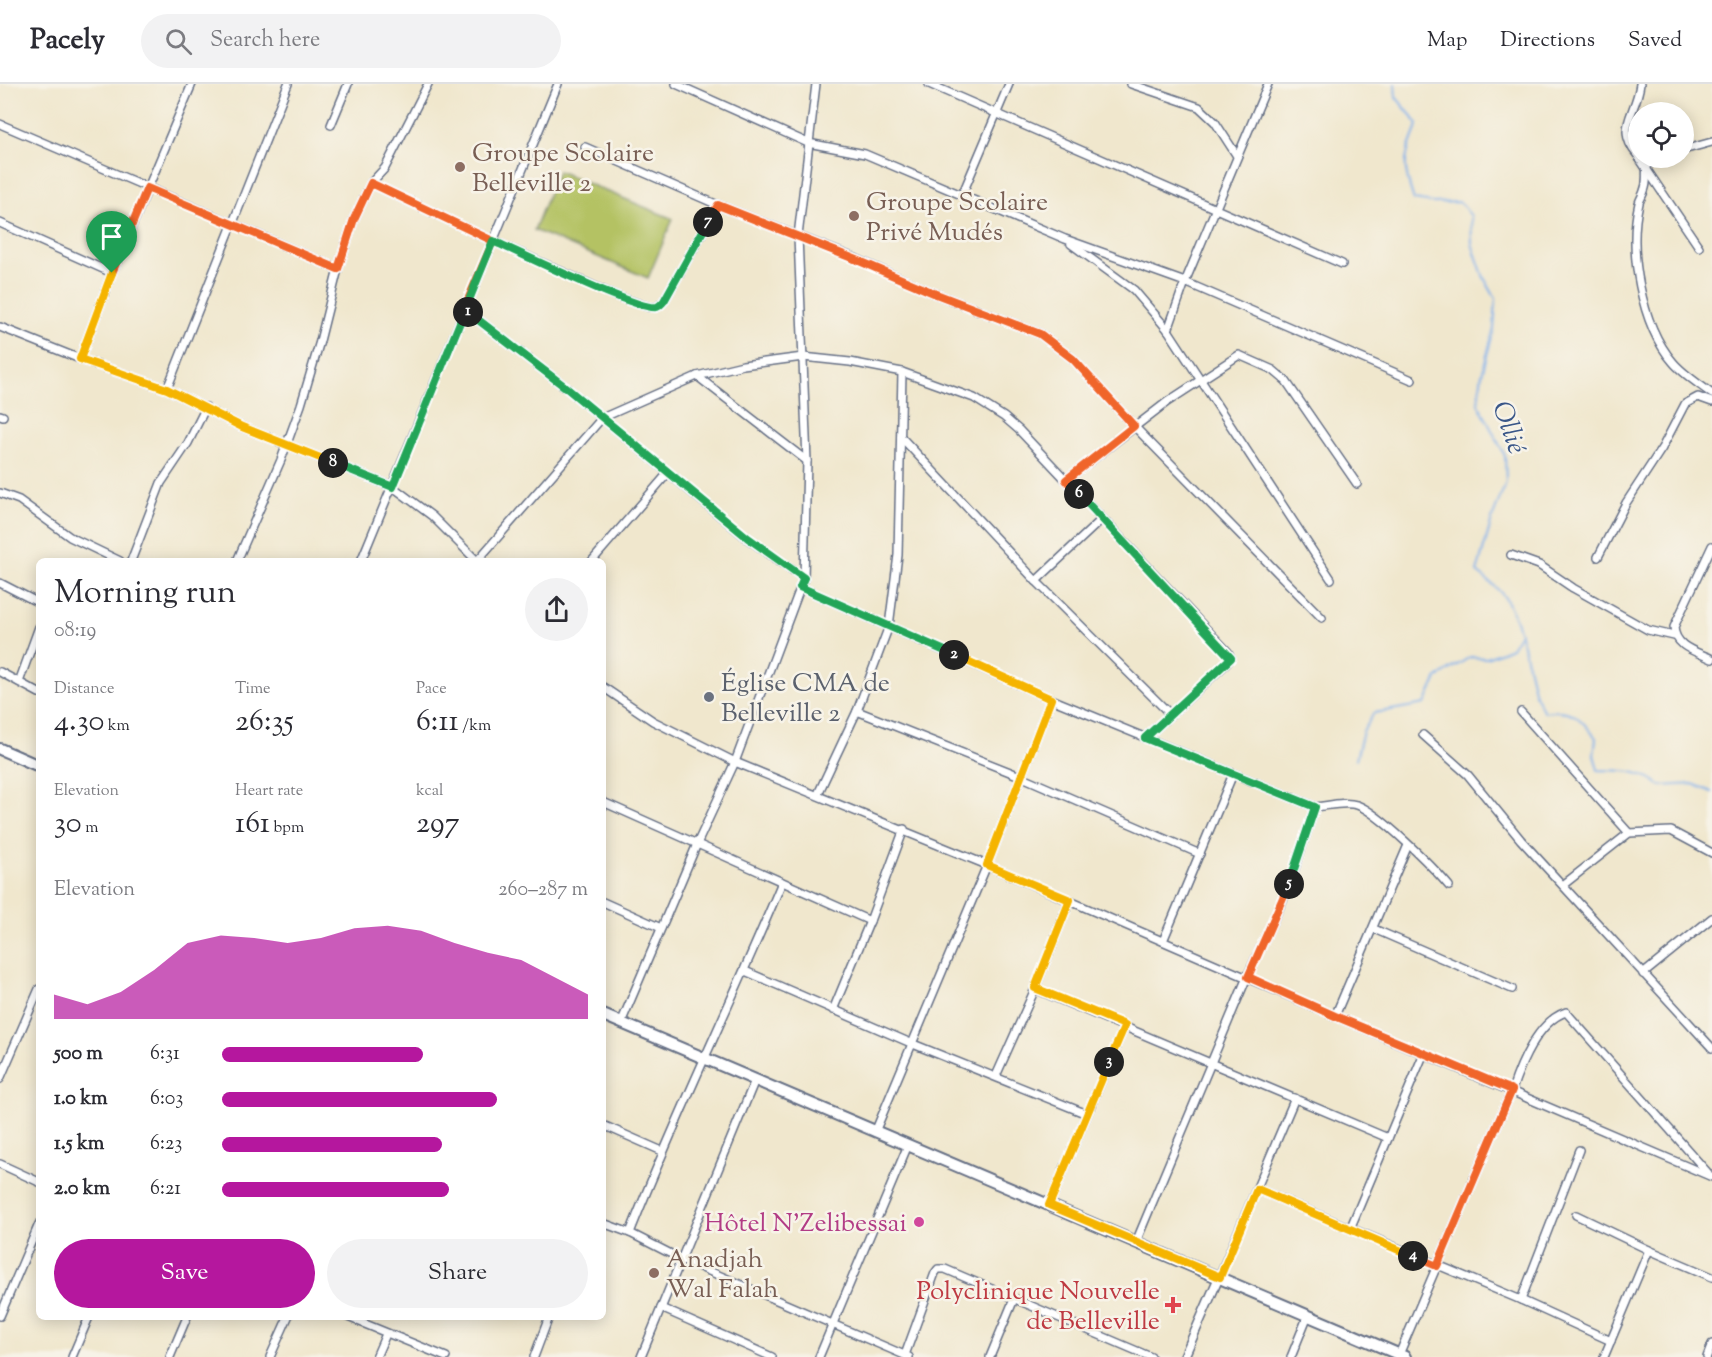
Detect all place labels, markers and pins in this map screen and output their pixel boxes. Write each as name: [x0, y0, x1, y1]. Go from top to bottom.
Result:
place label: Groupe Scolaire Belleville 2: [472, 136, 654, 203]
marker: Groupe Scolaire Belleville 2: [453, 160, 467, 174]
place label: Groupe Scolaire Privé Mudés: [866, 185, 1048, 252]
pin: 7: [693, 207, 723, 237]
marker: Groupe Scolaire Privé Mudés: [847, 209, 861, 223]
pin: [86, 211, 137, 273]
pin: 1: [453, 297, 483, 327]
pin: 8: [318, 448, 348, 478]
pin: 6: [1064, 479, 1094, 509]
pin: 2: [939, 640, 969, 670]
place label: Église CMA de Belleville 2: [721, 666, 890, 733]
marker: Église CMA de Belleville 2: [702, 690, 716, 704]
pin: 5: [1274, 869, 1304, 899]
pin: 3: [1094, 1047, 1124, 1077]
place label: Hôtel N'Zelibessai: [704, 1206, 907, 1243]
marker: Hôtel N'Zelibessai: [912, 1215, 926, 1229]
pin: 4: [1398, 1241, 1428, 1271]
place label: Anadjah Wal Falah: [666, 1242, 779, 1309]
marker: Anadjah Wal Falah: [647, 1266, 661, 1280]
place label: Polyclinique Nouvelle de Belleville: [916, 1274, 1160, 1341]
marker: Polyclinique Nouvelle de Belleville: [1164, 1296, 1182, 1314]

